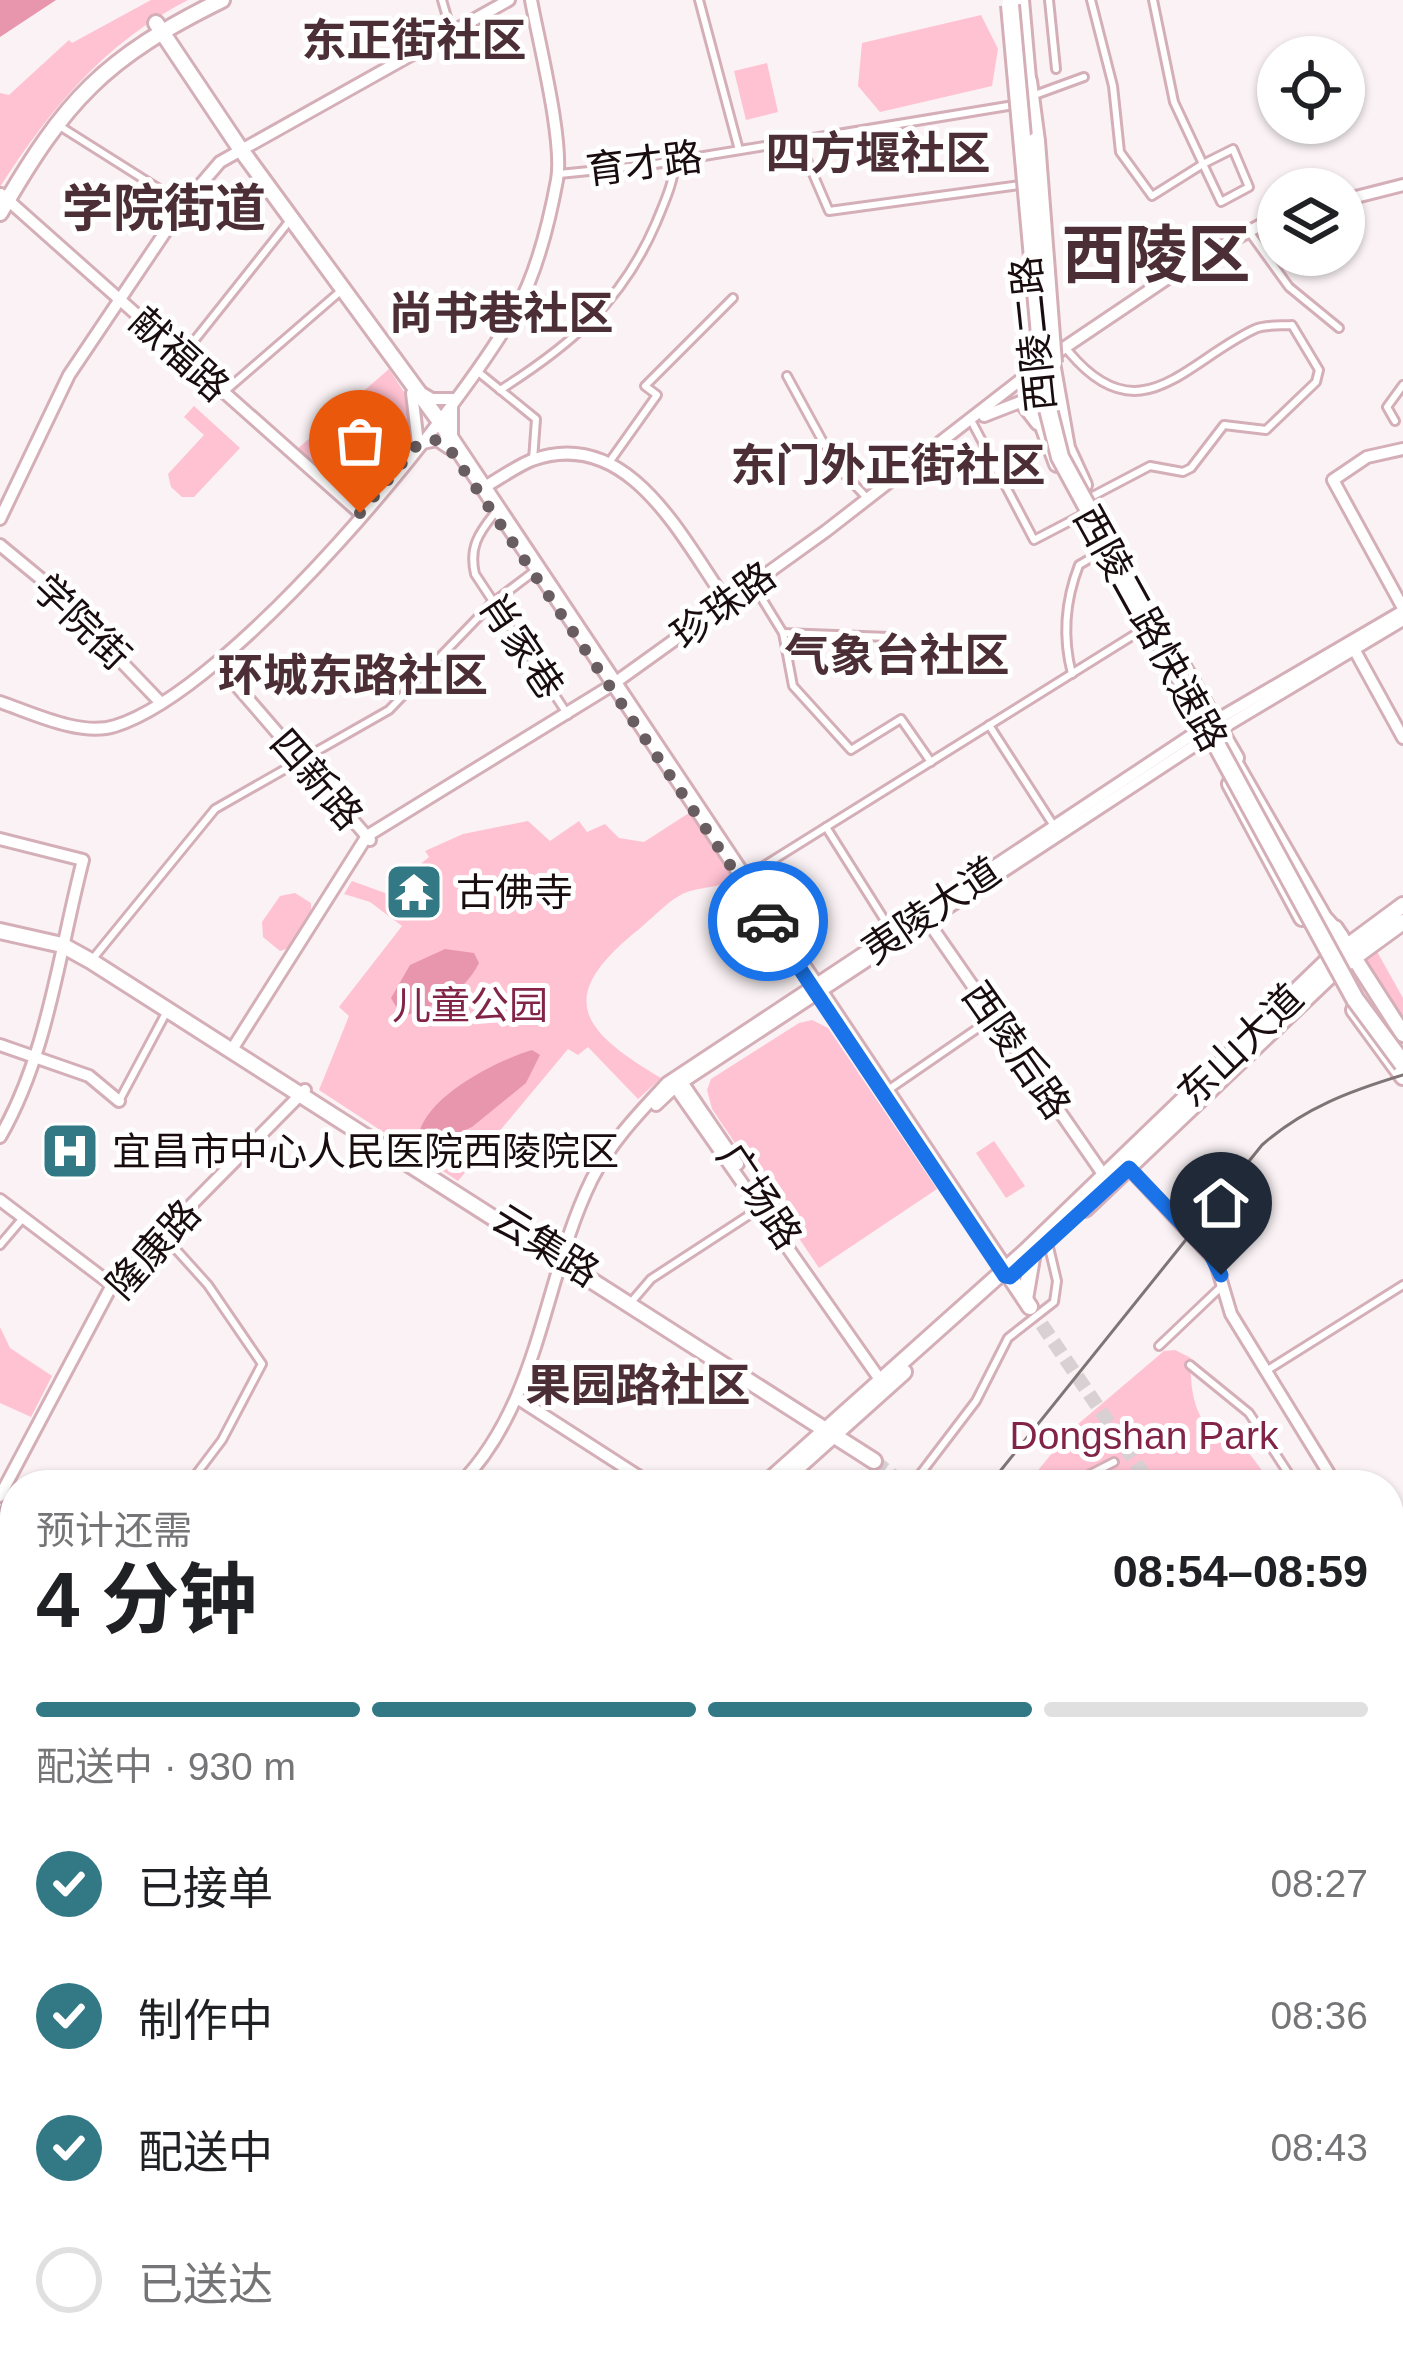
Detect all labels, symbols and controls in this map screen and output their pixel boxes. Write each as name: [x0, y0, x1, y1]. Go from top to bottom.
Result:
district label: 东正街社区: [301, 15, 527, 66]
map controls: [1257, 36, 1365, 276]
button: locate: [1257, 36, 1365, 144]
district label: 四方堰社区: [765, 128, 991, 179]
street label: 育才路: [583, 135, 705, 192]
button: layers: [1257, 168, 1365, 276]
district label: 学院街道: [62, 180, 266, 237]
district label: 西陵区: [1062, 220, 1251, 290]
street label: 西陵二路: [1004, 254, 1063, 414]
district label: 尚书巷社区: [388, 288, 614, 339]
street label: 献福路: [122, 299, 238, 409]
pin: [309, 390, 411, 513]
icon: bag: [327, 408, 393, 474]
district label: 东门外正街社区: [730, 440, 1046, 491]
street label: 西陵二路快速路: [1066, 498, 1236, 758]
street label: 珍珠路: [663, 554, 783, 657]
street label: 学院街: [25, 566, 139, 678]
street label: 肖家巷: [471, 586, 572, 707]
district label: 气象台社区: [784, 630, 1010, 681]
district label: 环城东路社区: [218, 650, 488, 701]
street label: 四新路: [262, 721, 371, 838]
street label: 夷陵大道: [855, 849, 1008, 972]
temple icon: 古佛寺: [383, 861, 445, 923]
courier: [708, 861, 828, 981]
place label: 古佛寺: [456, 871, 573, 914]
icon: car: [735, 888, 801, 954]
street label: 西陵后路: [954, 974, 1079, 1127]
street label: 东山大道: [1169, 976, 1311, 1115]
park label: 儿童公园: [392, 984, 548, 1027]
hospital icon: 宜昌市中心人民医院西陵院区: [39, 1120, 101, 1182]
place label: 宜昌市中心人民医院西陵院区: [112, 1130, 619, 1173]
street label: 广场路: [709, 1136, 810, 1257]
pin: [1170, 1152, 1272, 1275]
icon: home: [1188, 1170, 1254, 1236]
street label: 隆康路: [98, 1191, 208, 1307]
street label: 云集路: [485, 1196, 607, 1295]
district label: 果园路社区: [525, 1360, 751, 1411]
park label: Dongshan Park: [1010, 1414, 1279, 1457]
text: 预计还需: [36, 1509, 192, 1552]
text: 08:54–08:59: [1113, 1546, 1368, 1597]
text: 4 分钟: [36, 1556, 257, 1644]
text: 配送中 · 930 m: [36, 1745, 296, 1788]
icon: check: [36, 1851, 102, 1917]
text: 08:27: [1270, 1862, 1368, 1905]
text: 已接单: [138, 1863, 273, 1914]
icon: check: [36, 1983, 102, 2049]
text: 08:36: [1270, 1994, 1368, 2037]
text: 制作中: [138, 1995, 273, 2046]
icon: check: [36, 2115, 102, 2181]
text: 08:43: [1270, 2126, 1368, 2169]
text: 配送中: [138, 2127, 273, 2178]
text: 已送达: [138, 2259, 273, 2310]

